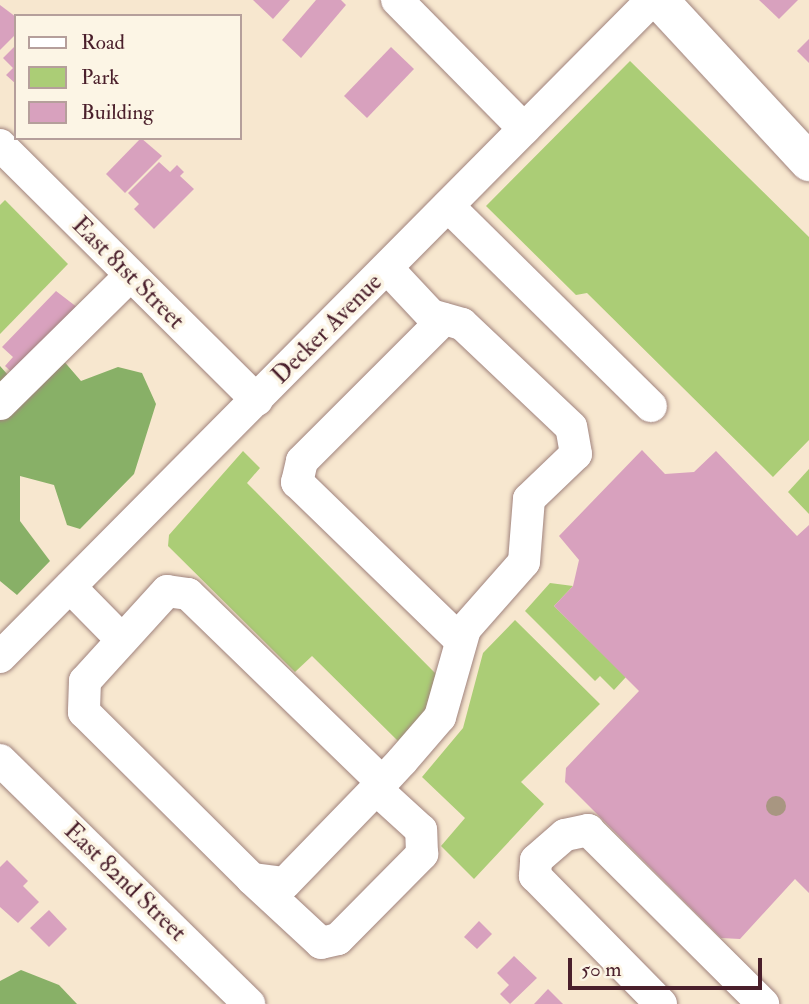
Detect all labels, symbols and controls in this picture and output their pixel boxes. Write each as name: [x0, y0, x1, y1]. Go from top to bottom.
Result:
legend: [14, 14, 242, 140]
text: Road: [81, 29, 125, 56]
text: Park: [81, 64, 119, 91]
text: Building: [81, 99, 154, 126]
street label: East 81st Street: [66, 211, 190, 335]
street label: Decker Avenue: [266, 268, 388, 390]
street label: East 82nd Street: [58, 817, 192, 947]
scale bar: [571, 944, 765, 988]
text: 50 m: [581, 956, 622, 983]

